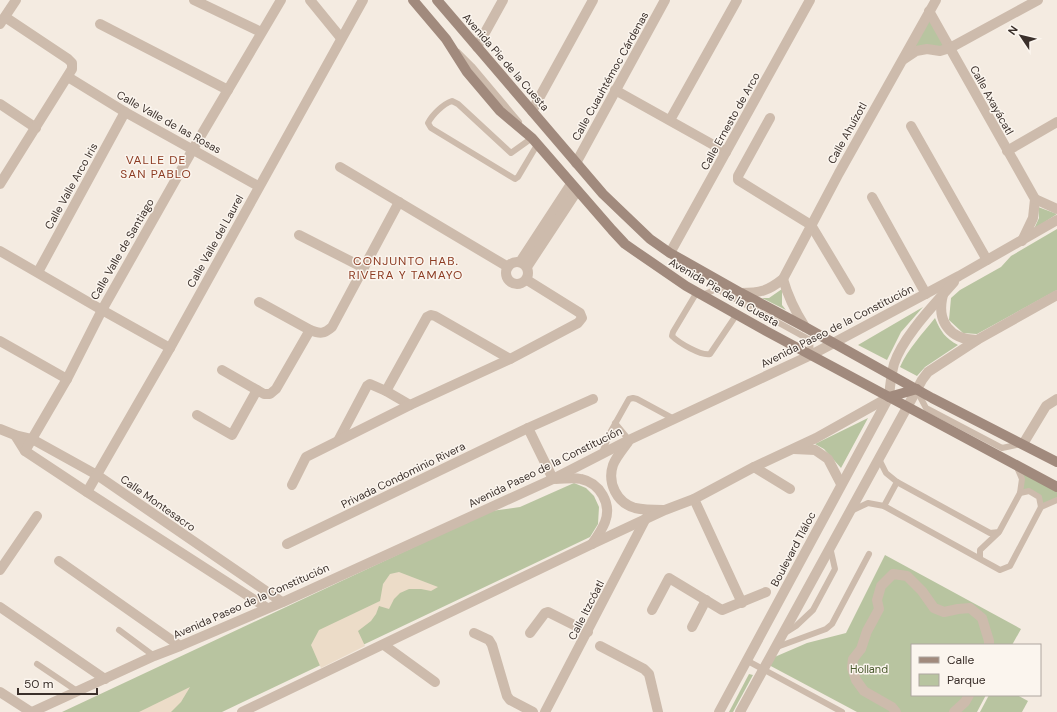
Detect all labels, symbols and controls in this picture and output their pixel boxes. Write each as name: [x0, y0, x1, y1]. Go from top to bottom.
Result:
street label: Calle Cuauhtémoc Cárdenas: [569, 9, 651, 143]
street label: Avenida Pie de la Cuesta: [460, 10, 552, 114]
north arrow: [1001, 16, 1041, 56]
text: N: [1005, 23, 1021, 38]
street label: Calle Axayácatl: [967, 63, 1017, 137]
street label: Calle Ernesto de Arco: [697, 70, 763, 172]
street label: Calle Valle de las Rosas: [114, 87, 224, 157]
street label: Calle Ahuízotl: [824, 100, 870, 166]
street label: Calle Valle Arco Iris: [41, 140, 101, 232]
district label: VALLE DE SAN PABLO: [120, 152, 192, 182]
street label: Calle Valle del Laurel: [184, 192, 246, 290]
street label: Calle Valle de Santiago: [87, 196, 157, 302]
district label: CONJUNTO HAB. RIVERA Y TAMAYO: [349, 253, 463, 283]
street label: Avenida Pie de la Cuesta: [666, 255, 782, 329]
street label: Avenida Paseo de la Constitución: [758, 281, 916, 371]
street label: Avenida Paseo de la Constitución: [466, 424, 624, 510]
street label: Privada Condominio Rivera: [339, 439, 467, 511]
street label: Calle Montesacro: [118, 472, 198, 534]
street label: Boulevard Tláloc: [767, 509, 819, 589]
street label: Avenida Paseo de la Constitución: [171, 560, 331, 642]
street label: Calle Itzcóatl: [565, 578, 607, 642]
legend: [911, 644, 1041, 696]
text: Calle: [947, 652, 974, 668]
park label: Holland: [850, 662, 888, 676]
scale bar: [18, 670, 97, 696]
text: Parque: [947, 672, 986, 688]
text: 50 m: [24, 676, 53, 692]

